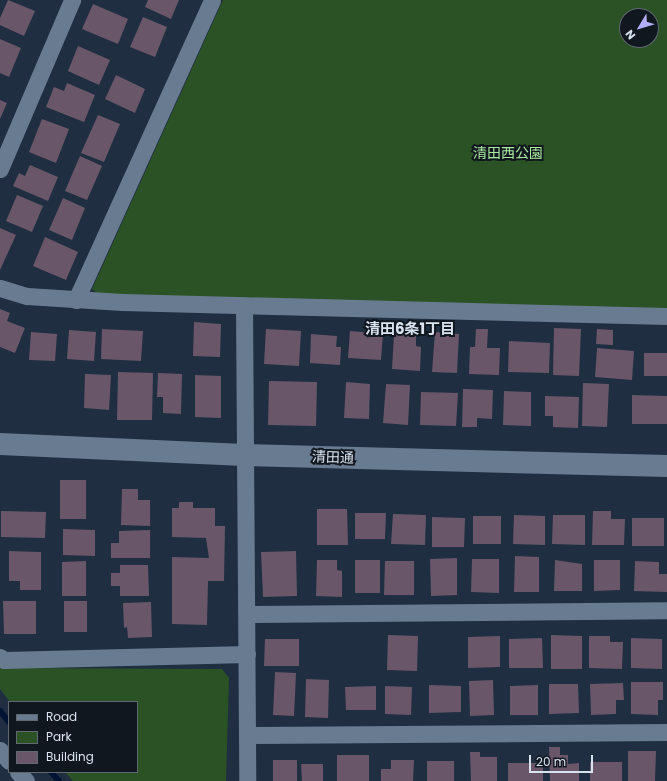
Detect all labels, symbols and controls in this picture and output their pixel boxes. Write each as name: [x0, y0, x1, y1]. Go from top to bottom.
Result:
north arrow: [619, 8, 659, 48]
text: N: [621, 27, 639, 43]
park label: 清田西公園: [473, 145, 543, 161]
district label: 清田6条1丁目: [365, 320, 455, 338]
street label: 清田通: [312, 448, 354, 466]
legend: [8, 701, 138, 773]
text: Road: [46, 708, 77, 725]
text: Park: [46, 728, 72, 745]
scale bar: [531, 747, 595, 773]
text: Building: [46, 748, 94, 765]
text: 20 m: [536, 753, 566, 770]

